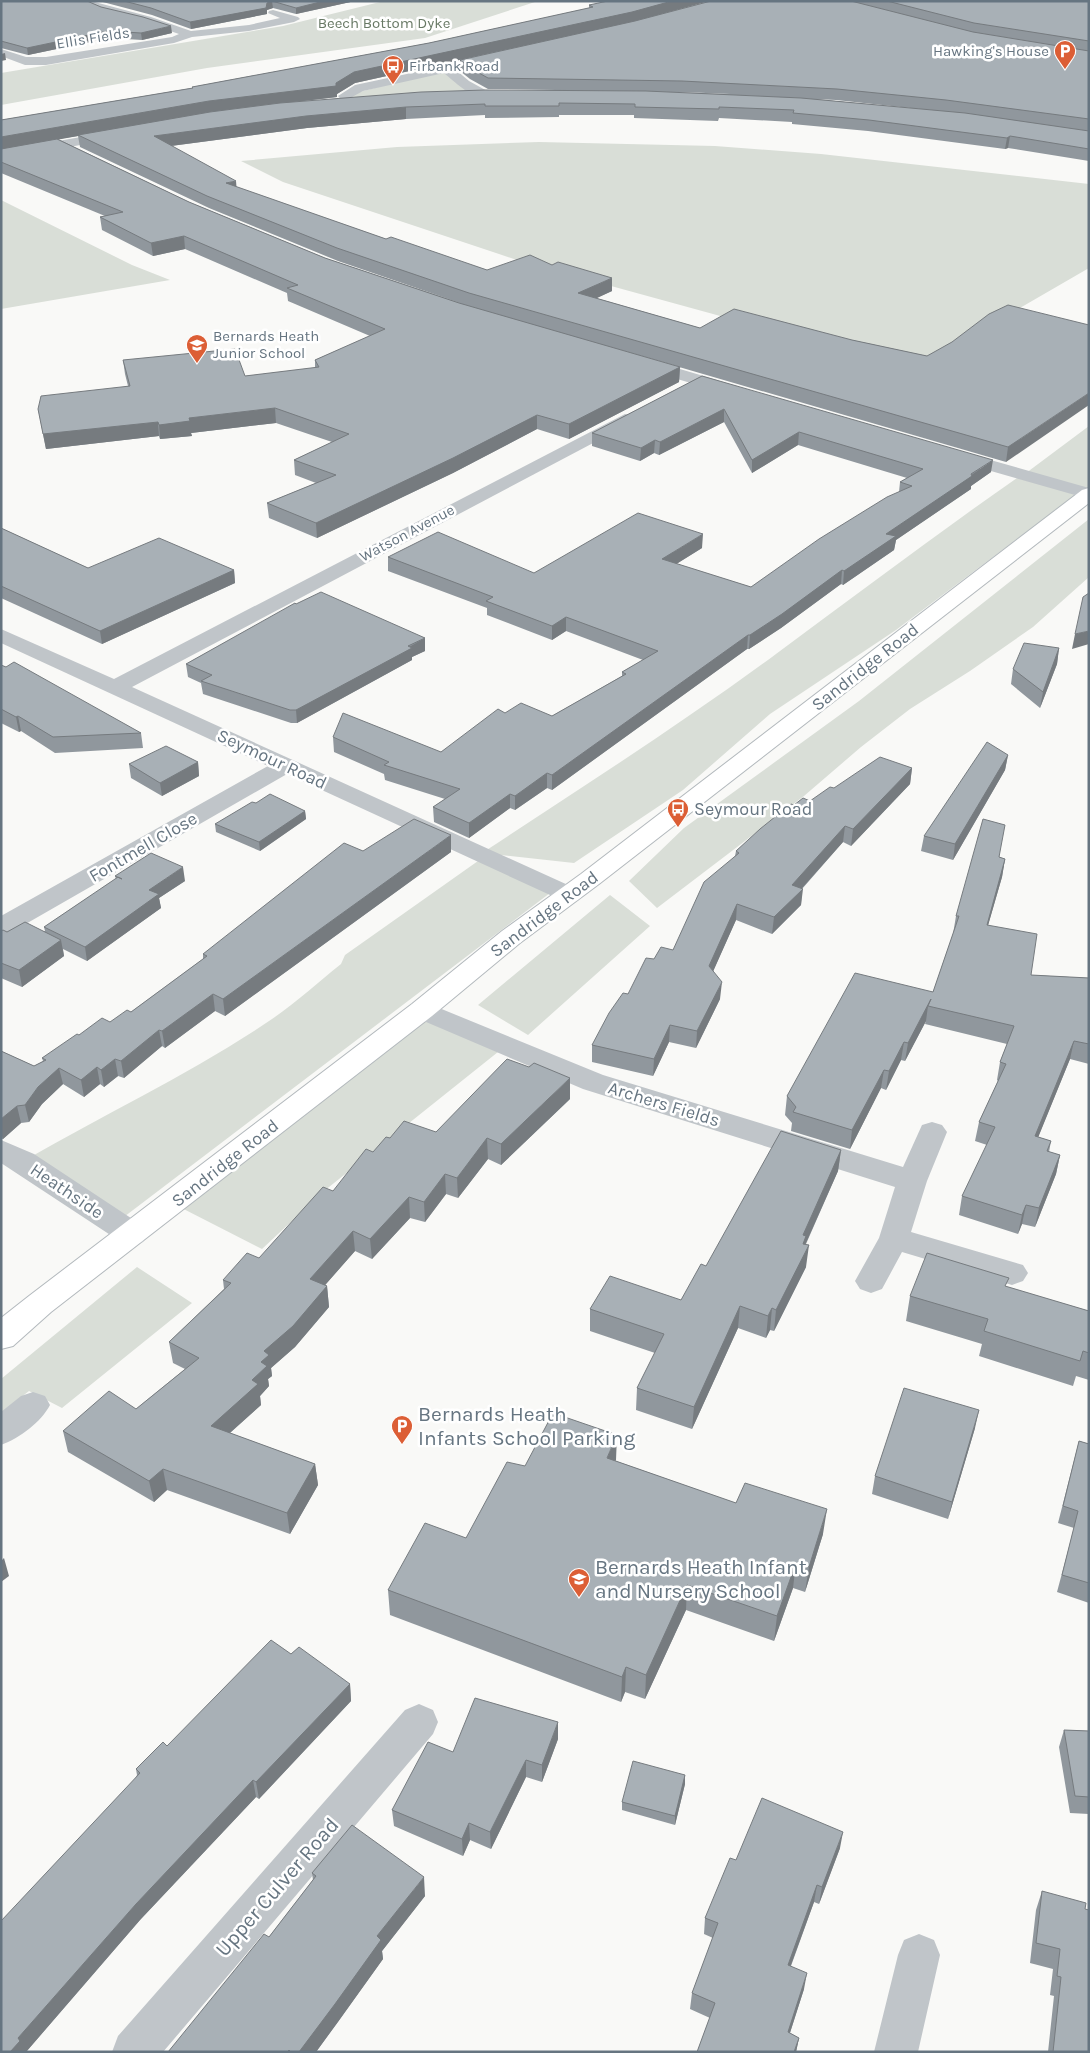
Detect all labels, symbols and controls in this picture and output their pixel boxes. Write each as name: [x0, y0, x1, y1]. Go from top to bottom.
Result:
park label: Beech Bottom Dyke: [318, 14, 450, 32]
street label: Ellis Fields: [55, 23, 131, 53]
parking icon: Hawking's House: [1053, 39, 1077, 70]
place label: Hawking's House: [933, 42, 1049, 60]
bus stop icon: Firbank Road: [381, 54, 405, 85]
place label: Firbank Road: [409, 57, 500, 75]
place label: Bernards Heath Junior School: [213, 327, 319, 362]
school or university icon: Bernards Heath Junior School: [185, 333, 209, 364]
street label: Watson Avenue: [356, 500, 458, 566]
street label: Sandridge Road: [807, 618, 923, 716]
street label: Seymour Road: [214, 724, 330, 794]
bus stop icon: Seymour Road: [666, 797, 690, 828]
place label: Seymour Road: [694, 798, 812, 820]
street label: Fontmell Close: [85, 807, 201, 887]
street label: Sandridge Road: [485, 866, 603, 962]
street label: Archers Fields: [605, 1077, 723, 1131]
street label: Sandridge Road: [167, 1114, 283, 1212]
street label: Heathside: [26, 1159, 108, 1223]
place label: Bernards Heath Infants School Parking: [418, 1402, 635, 1450]
parking icon: Bernards Heath Infants School Parking: [390, 1414, 414, 1445]
place label: Bernards Heath Infant and Nursery School: [595, 1555, 807, 1603]
school or university icon: Bernards Heath Infant and Nursery School: [567, 1567, 591, 1598]
street label: Upper Culver Road: [210, 1813, 344, 1961]

